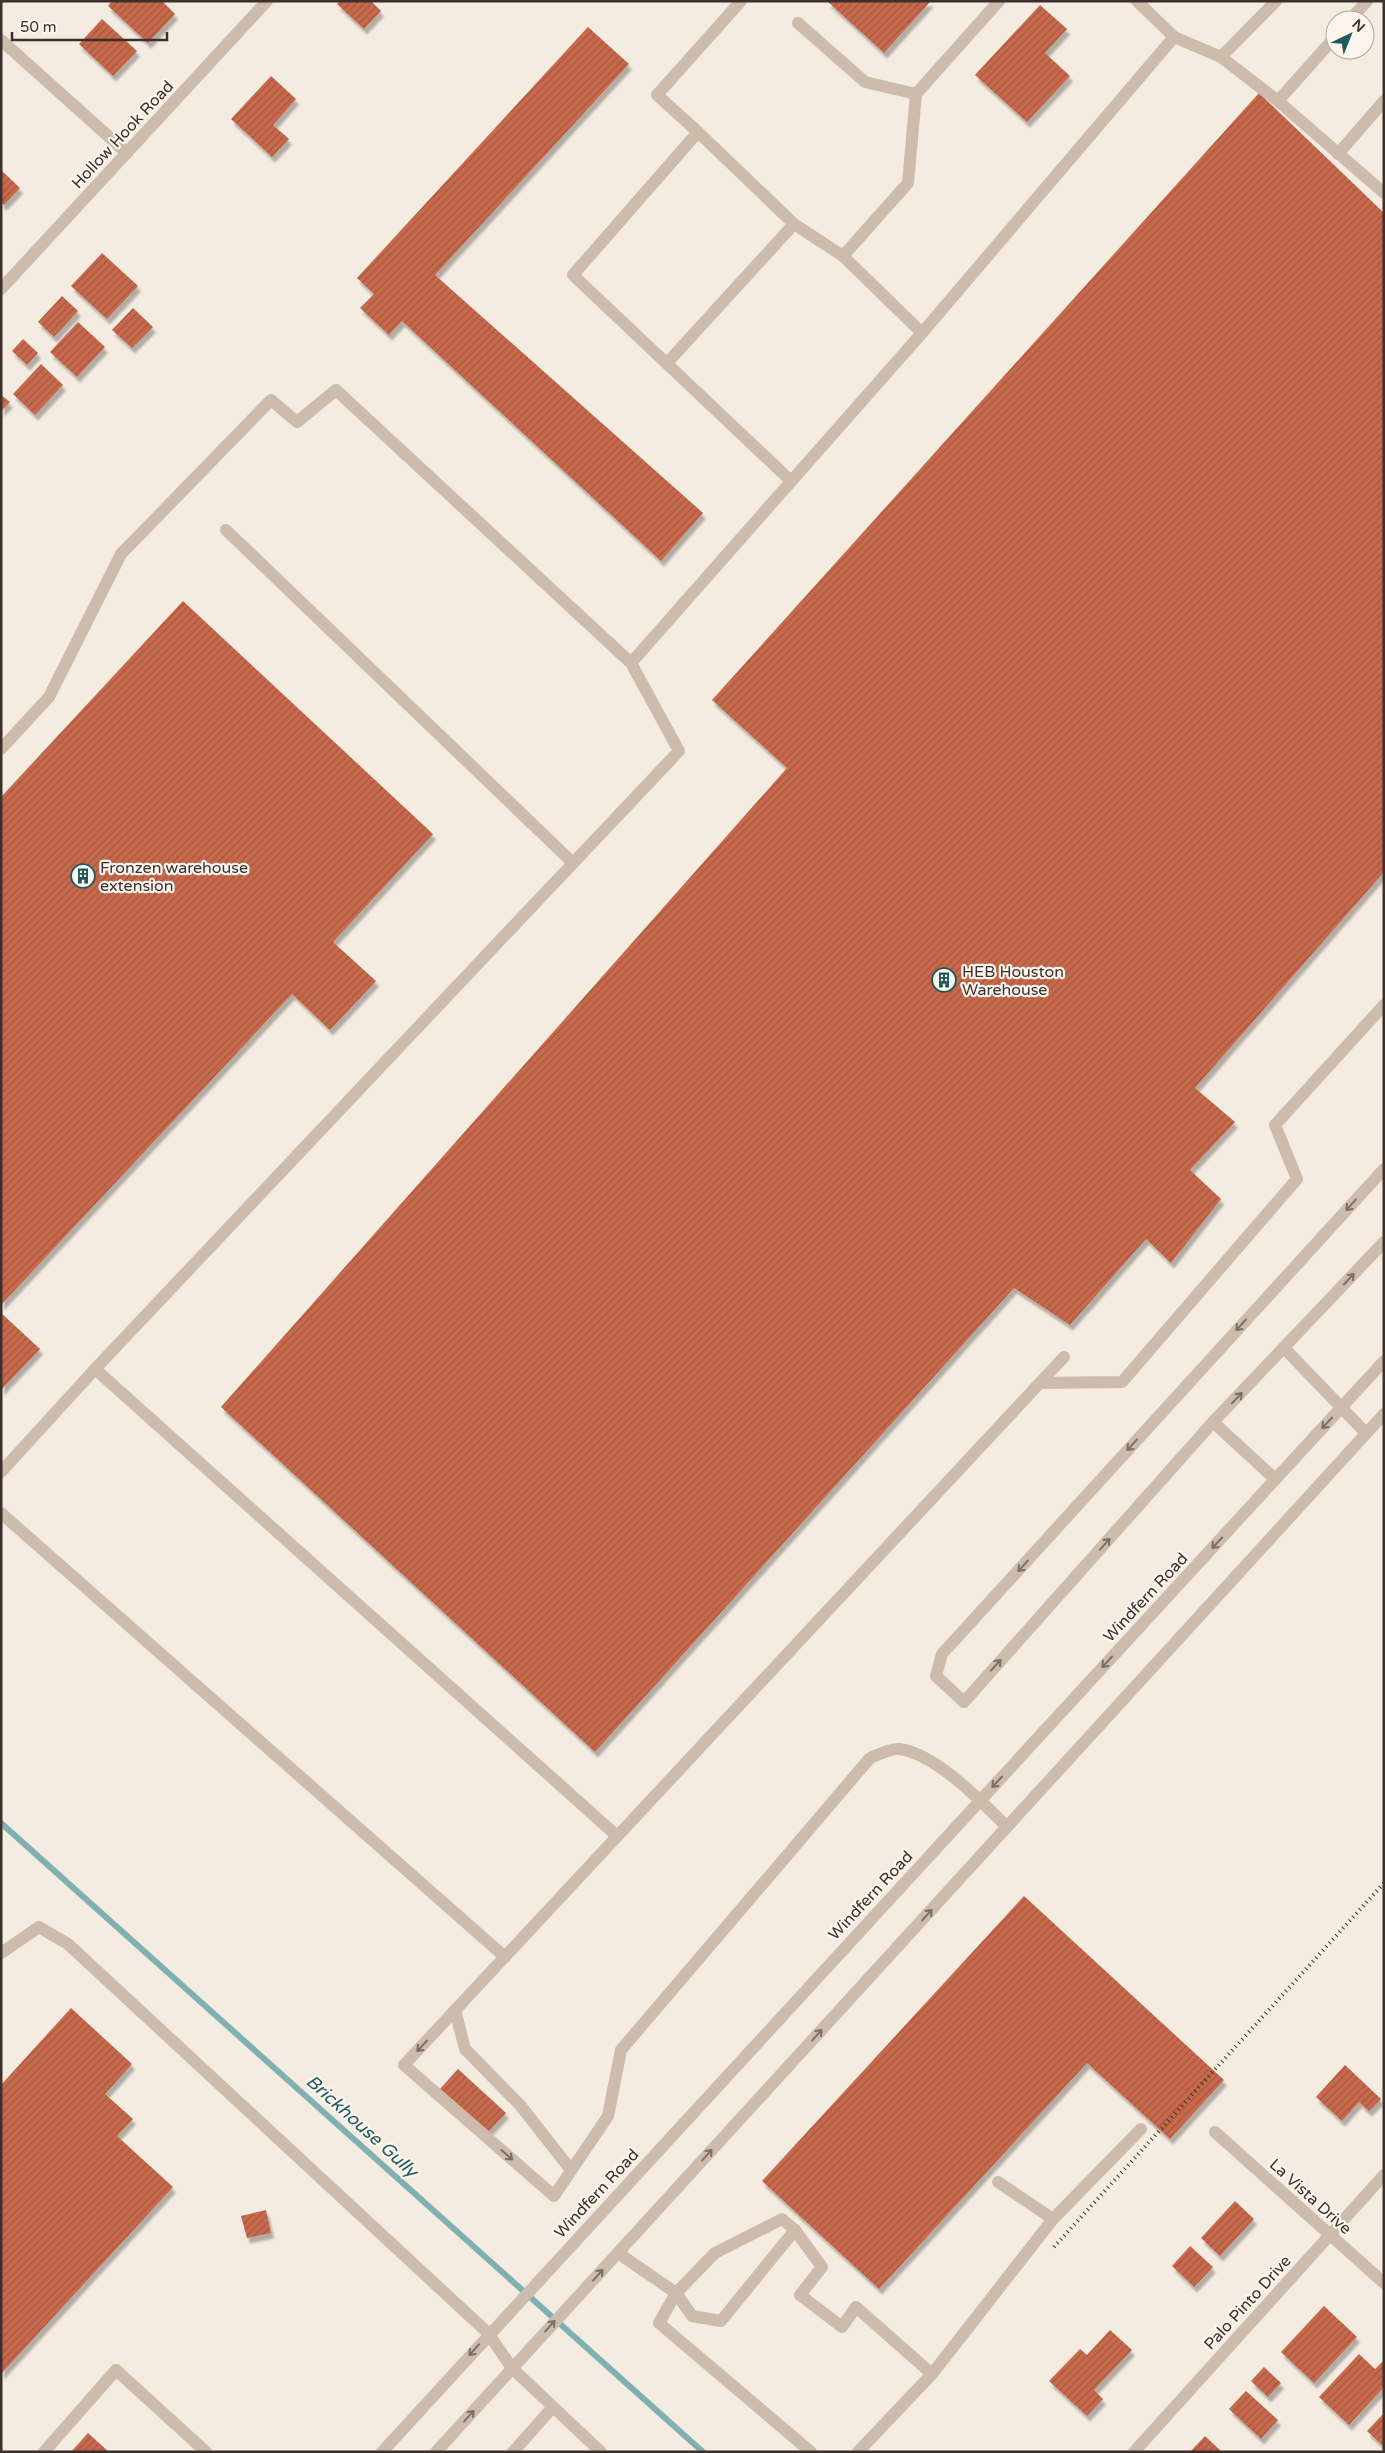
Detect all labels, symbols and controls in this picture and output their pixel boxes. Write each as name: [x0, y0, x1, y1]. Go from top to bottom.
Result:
scale bar: [12, 10, 168, 42]
north arrow: [1325, 10, 1375, 60]
text: N: [1349, 16, 1368, 36]
text: 50 m: [20, 18, 57, 36]
street label: Hollow Hook Road: [68, 77, 178, 193]
place label: Fronzen warehouse extension: [100, 858, 248, 896]
building icon: Fronzen warehouse extension: [70, 863, 96, 889]
place label: HEB Houston Warehouse: [962, 962, 1064, 1000]
building icon: HEB Houston Warehouse: [931, 967, 957, 993]
one-way arrow: [1345, 1199, 1357, 1212]
one-way arrow: [1343, 1273, 1355, 1286]
one-way arrow: [1236, 1319, 1247, 1332]
one-way arrow: [1231, 1391, 1243, 1404]
one-way arrow: [1321, 1417, 1333, 1429]
one-way arrow: [1126, 1439, 1138, 1452]
one-way arrow: [1211, 1536, 1223, 1549]
one-way arrow: [1099, 1538, 1111, 1551]
street label: Windfern Road: [1099, 1549, 1192, 1646]
one-way arrow: [1017, 1559, 1028, 1572]
one-way arrow: [1101, 1656, 1113, 1668]
one-way arrow: [991, 1659, 1002, 1672]
one-way arrow: [991, 1775, 1003, 1788]
street label: Windfern Road: [824, 1847, 917, 1944]
one-way arrow: [921, 1908, 932, 1921]
one-way arrow: [811, 2028, 823, 2041]
one-way arrow: [416, 2040, 428, 2052]
water label: Brickhouse Gully: [302, 2070, 424, 2183]
street label: Windfern Road: [550, 2145, 643, 2242]
one-way arrow: [701, 2148, 713, 2161]
one-way arrow: [501, 2149, 514, 2161]
street label: La Vista Drive: [1265, 2155, 1356, 2239]
street label: Palo Pinto Drive: [1200, 2251, 1296, 2354]
one-way arrow: [592, 2268, 604, 2281]
one-way arrow: [544, 2320, 556, 2333]
one-way arrow: [468, 2343, 480, 2356]
one-way arrow: [463, 2409, 475, 2422]

